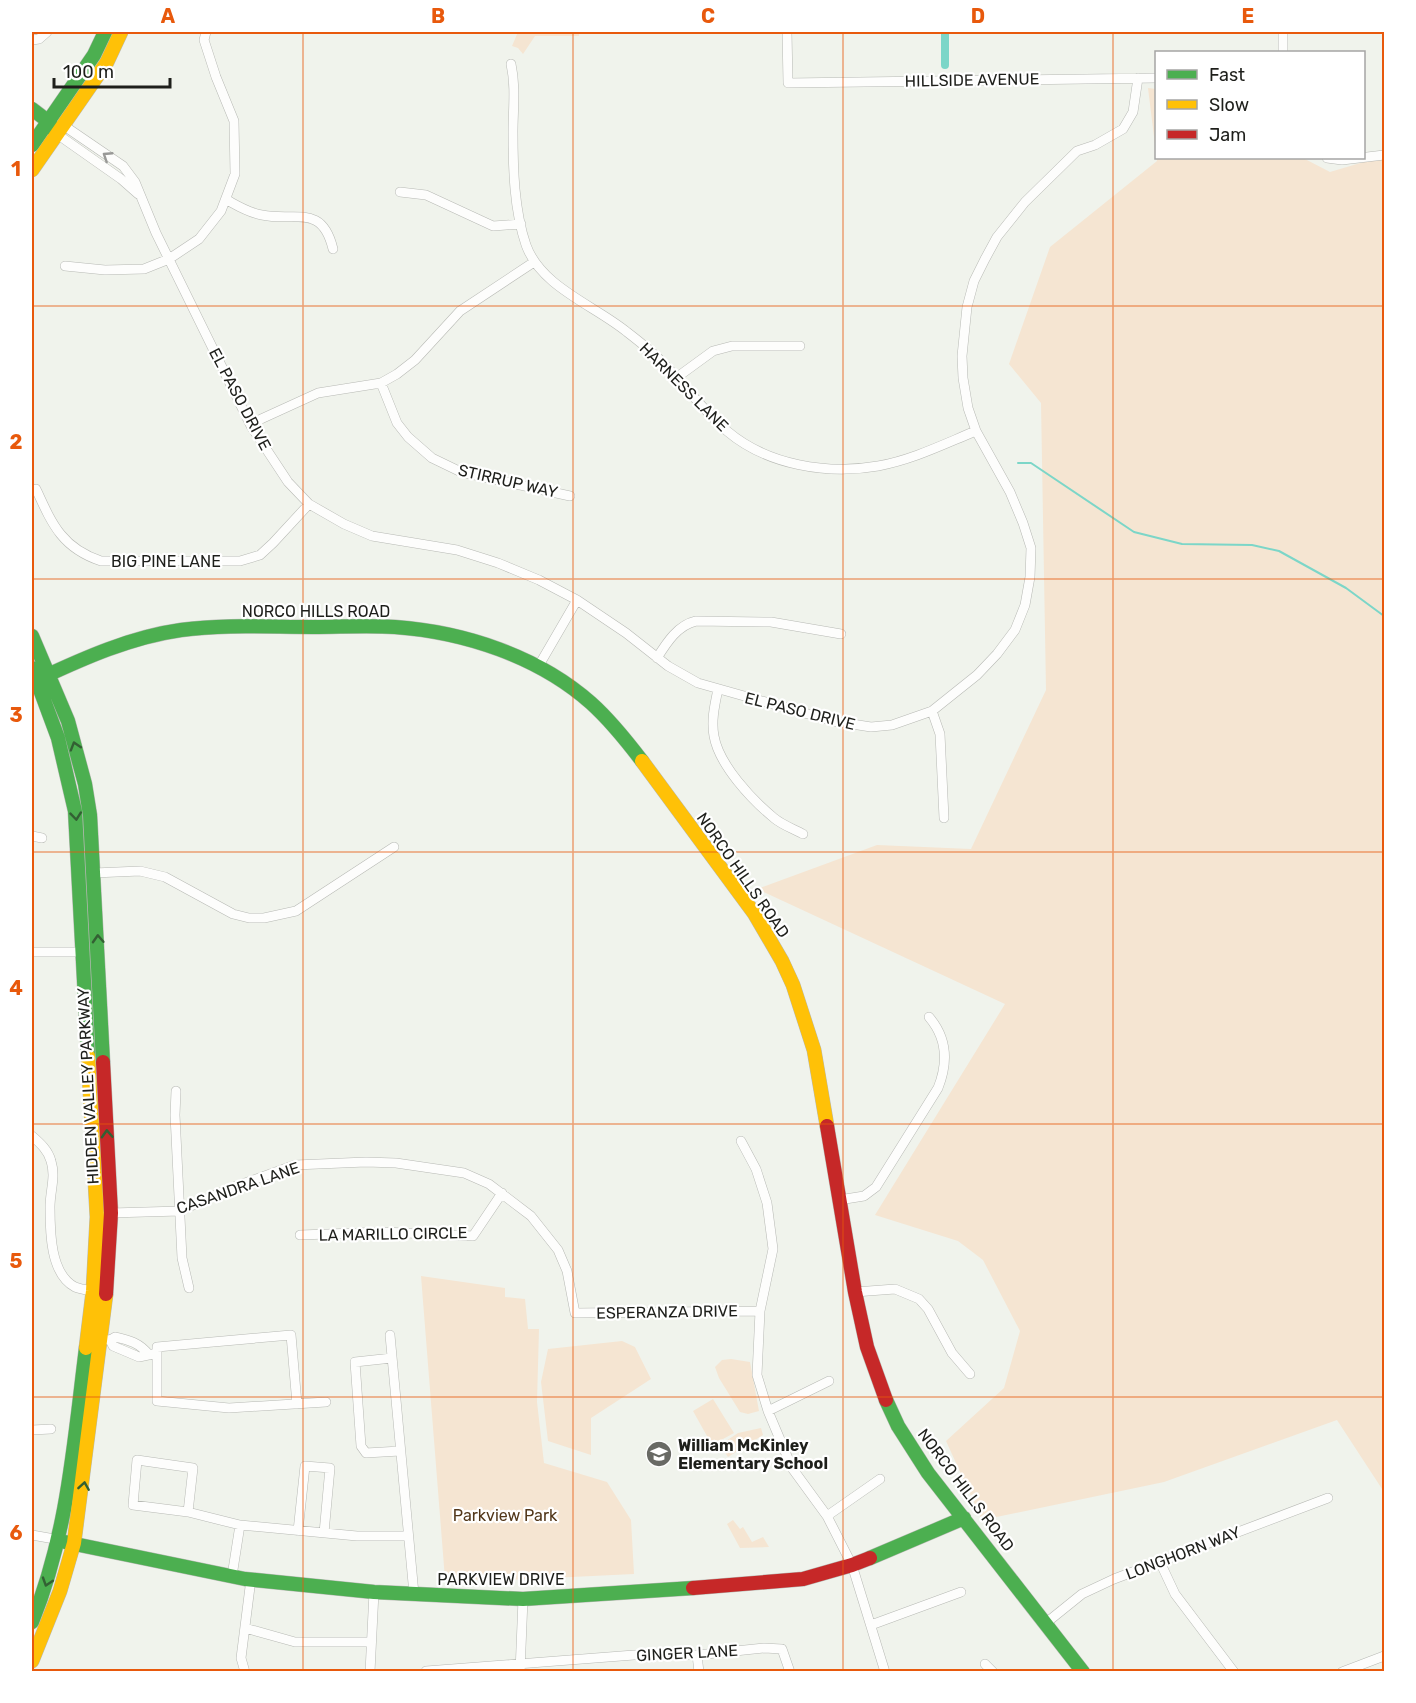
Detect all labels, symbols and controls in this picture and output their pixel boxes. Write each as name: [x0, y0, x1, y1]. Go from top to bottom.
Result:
text: A: [161, 4, 176, 28]
text: B: [431, 4, 445, 28]
text: C: [701, 4, 715, 28]
text: D: [971, 4, 985, 28]
text: E: [1242, 4, 1254, 28]
scale bar: [54, 51, 170, 89]
legend: [1155, 51, 1365, 159]
text: 100 m: [63, 61, 114, 83]
text: Fast: [1209, 64, 1245, 86]
street label: HILLSIDE AVENUE: [905, 69, 1039, 91]
text: Slow: [1209, 94, 1249, 116]
text: Jam: [1209, 124, 1246, 146]
one-way arrow: [103, 152, 114, 163]
text: 1: [11, 157, 21, 181]
street label: HARNESS LANE: [636, 339, 732, 435]
street label: EL PASO DRIVE: [205, 345, 275, 453]
text: 2: [10, 430, 23, 454]
street label: STIRRUP WAY: [456, 460, 560, 502]
street label: BIG PINE LANE: [111, 552, 221, 571]
street label: NORCO HILLS ROAD: [242, 602, 390, 621]
street label: EL PASO DRIVE: [743, 688, 857, 734]
text: 3: [9, 703, 23, 727]
one-way arrow: [70, 741, 82, 752]
street label: NORCO HILLS ROAD: [693, 809, 793, 941]
one-way arrow: [69, 812, 82, 821]
one-way arrow: [91, 935, 104, 944]
text: 4: [9, 976, 23, 1000]
street label: HIDDEN VALLEY PARKWAY: [73, 987, 103, 1185]
one-way arrow: [101, 1129, 114, 1138]
street label: CASANDRA LANE: [174, 1158, 302, 1218]
street label: LA MARILLO CIRCLE: [318, 1223, 468, 1245]
text: 5: [10, 1249, 23, 1273]
street label: ESPERANZA DRIVE: [596, 1301, 738, 1323]
street label: NORCO HILLS ROAD: [914, 1425, 1018, 1555]
place label: William McKinley Elementary School: [678, 1436, 828, 1473]
school or university icon: William McKinley Elementary School: [644, 1439, 674, 1469]
one-way arrow: [77, 1481, 89, 1490]
park label: Parkview Park: [453, 1506, 558, 1525]
text: 6: [9, 1521, 23, 1545]
street label: LONGHORN WAY: [1123, 1522, 1243, 1584]
street label: PARKVIEW DRIVE: [437, 1570, 565, 1589]
one-way arrow: [42, 1576, 54, 1587]
street label: GINGER LANE: [636, 1641, 738, 1665]

